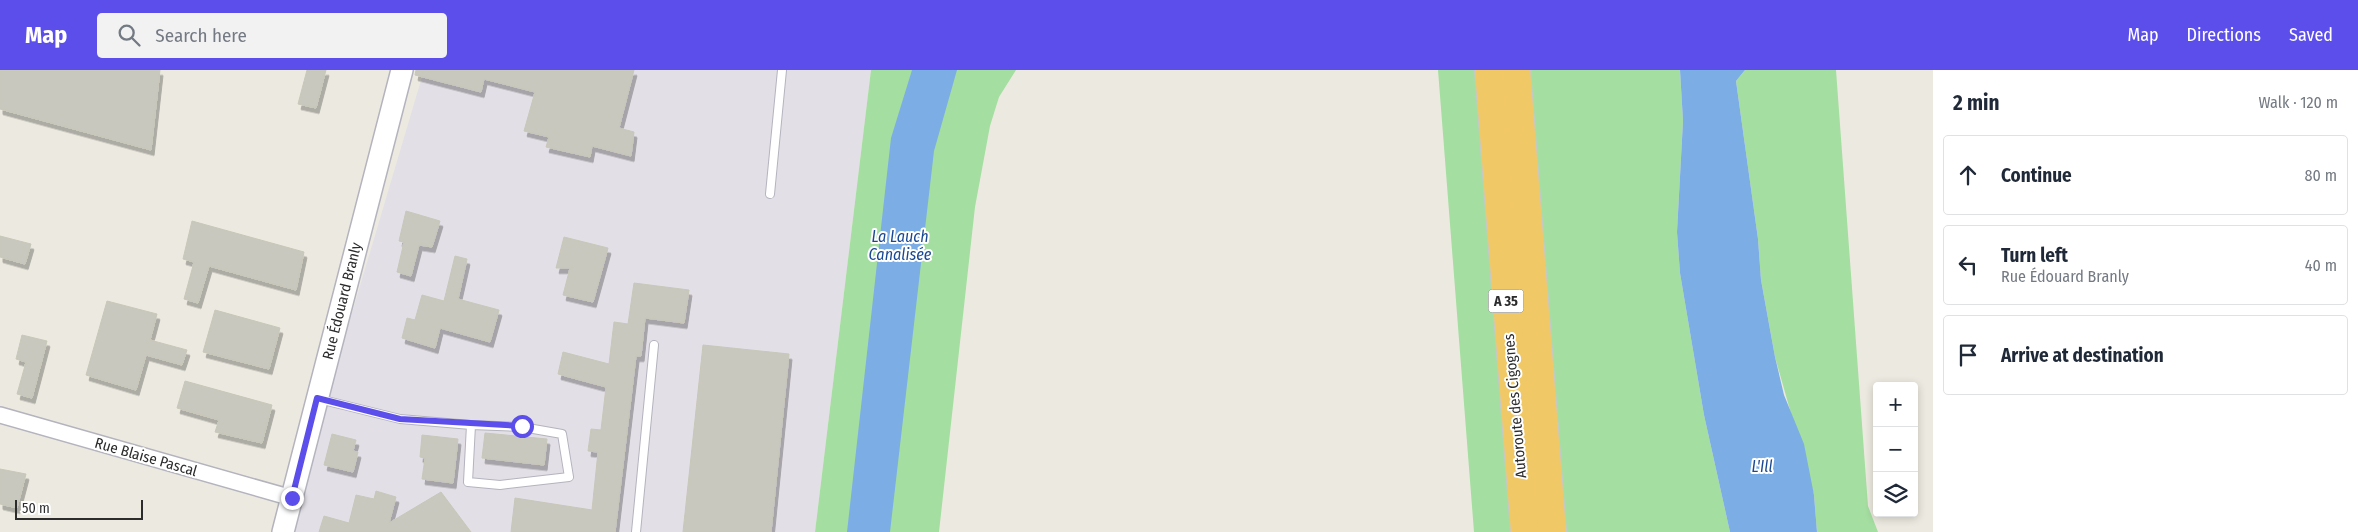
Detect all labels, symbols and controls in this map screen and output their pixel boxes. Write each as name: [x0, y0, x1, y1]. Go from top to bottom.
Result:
search box: [97, 13, 447, 58]
text: Map: [25, 21, 67, 49]
icon: search: [115, 21, 143, 49]
text: Search here: [155, 24, 247, 47]
text: Map: [2127, 24, 2159, 46]
text: Directions: [2187, 24, 2261, 46]
text: Saved: [2289, 24, 2333, 46]
text: 2 min: [1953, 90, 2000, 116]
text: Walk · 120 m: [2259, 93, 2338, 112]
icon: ahead: [1954, 161, 1982, 189]
text: Continue: [2001, 164, 2072, 187]
text: 80 m: [2305, 166, 2337, 185]
water label: La Lauch Canalisée: [869, 227, 932, 264]
street label: Rue Édouard Branly: [319, 240, 365, 361]
text: Turn left: [2001, 244, 2068, 267]
icon: left: [1954, 251, 1982, 279]
text: 40 m: [2305, 256, 2337, 275]
text: Rue Édouard Branly: [2001, 267, 2129, 286]
road number: A 35: [1488, 290, 1524, 312]
street label: Autoroute des Cigognes: [1500, 333, 1530, 479]
icon: arrive: [1954, 341, 1982, 369]
text: Arrive at destination: [2001, 344, 2164, 367]
map controls: [1873, 382, 1918, 517]
button: +: [1873, 382, 1918, 427]
route start: [511, 415, 534, 438]
button: −: [1873, 427, 1918, 472]
street label: Rue Blaise Pascal: [93, 434, 199, 480]
water label: L'Ill: [1751, 457, 1773, 476]
button: layers: [1873, 472, 1918, 517]
route end: [281, 487, 304, 510]
scale bar: [15, 497, 142, 520]
text: 50 m: [22, 500, 50, 517]

